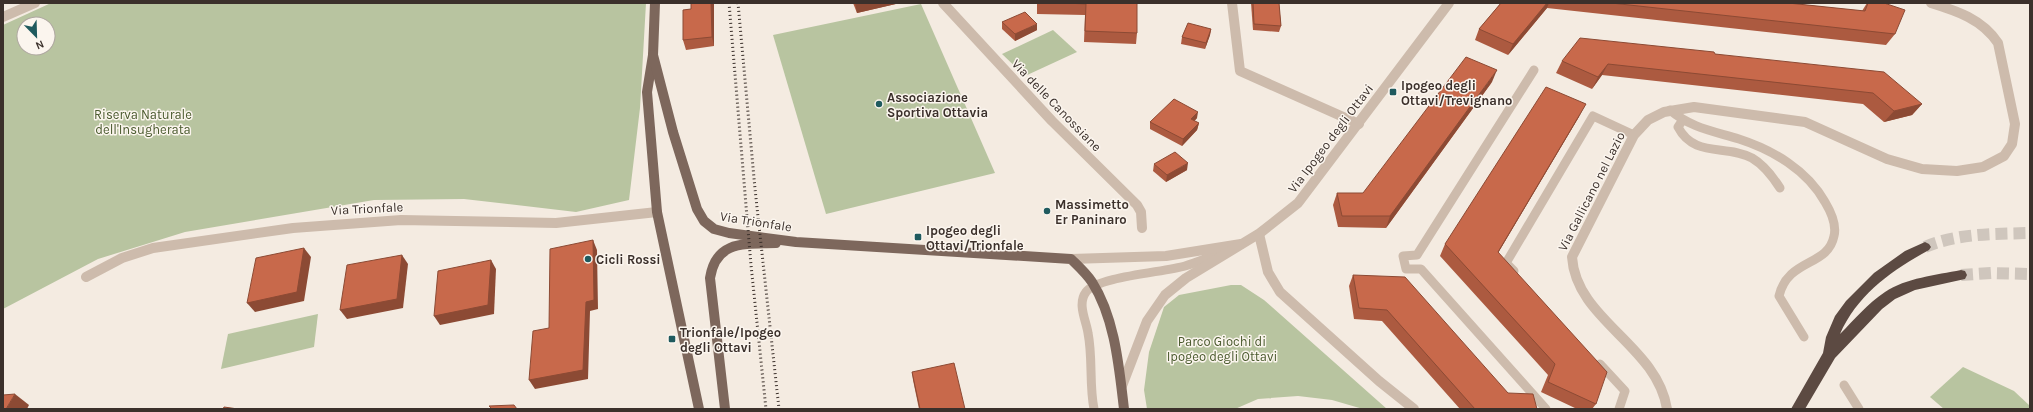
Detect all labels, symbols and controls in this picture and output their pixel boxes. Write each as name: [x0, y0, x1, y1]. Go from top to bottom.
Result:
north arrow: [16, 16, 56, 56]
text: N: [34, 37, 46, 52]
street label: Via delle Canossiane: [1009, 56, 1105, 155]
place label: Ipogeo degli Ottavi/Trevignano: [1401, 78, 1512, 108]
street label: Via Ipogeo degli Ottavi: [1285, 81, 1376, 196]
marker: Ipogeo degli Ottavi/Trevignano: [1388, 87, 1398, 97]
place label: Associazione Sportiva Ottavia: [887, 90, 988, 120]
marker: Associazione Sportiva Ottavia: [874, 99, 884, 109]
park label: Riserva Naturale dell'Insugherata: [94, 107, 192, 137]
street label: Via Gallicano nel Lazio: [1555, 129, 1628, 253]
place label: Massimetto Er Paninaro: [1055, 197, 1129, 227]
street label: Via Trionfale: [330, 199, 404, 218]
marker: Massimetto Er Paninaro: [1042, 206, 1052, 216]
street label: Via Trionfale: [719, 208, 793, 235]
place label: Ipogeo degli Ottavi/Trionfale: [926, 223, 1024, 253]
marker: Ipogeo degli Ottavi/Trionfale: [913, 232, 923, 242]
place label: Cicli Rossi: [596, 252, 661, 267]
marker: Cicli Rossi: [583, 254, 593, 264]
place label: Trionfale/Ipogeo degli Ottavi: [680, 325, 781, 355]
marker: Trionfale/Ipogeo degli Ottavi: [667, 334, 677, 344]
park label: Parco Giochi di Ipogeo degli Ottavi: [1167, 334, 1277, 364]

